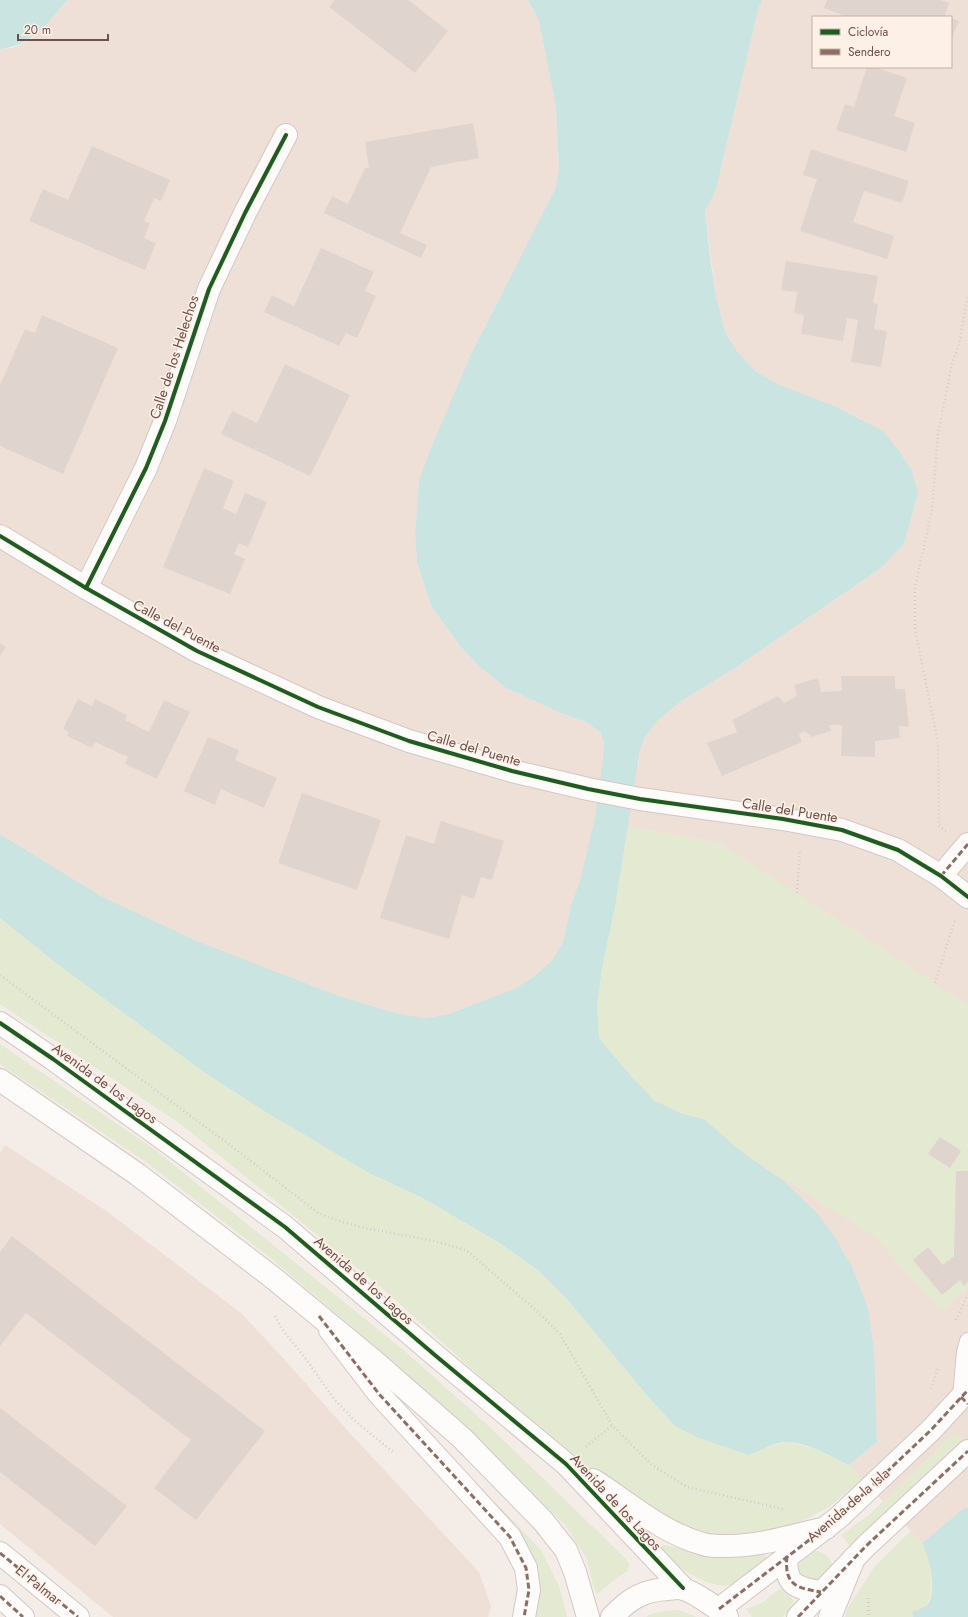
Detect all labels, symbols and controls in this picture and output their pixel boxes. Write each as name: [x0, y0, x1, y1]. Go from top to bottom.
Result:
scale bar: [18, 16, 108, 42]
legend: [812, 16, 952, 68]
text: 20 m: [24, 21, 51, 39]
text: Ciclovía: [848, 23, 889, 41]
text: Sendero: [848, 43, 891, 61]
street label: Calle de los Helechos: [145, 292, 204, 422]
street label: Calle del Puente: [130, 594, 224, 658]
street label: Calle del Puente: [425, 725, 523, 771]
street label: Calle del Puente: [741, 793, 839, 827]
street label: Avenida de los Lagos: [48, 1038, 162, 1128]
street label: Avenida de los Lagos: [310, 1231, 418, 1329]
street label: Avenida de los Lagos: [566, 1449, 667, 1555]
street label: Avenida de la Isla: [802, 1463, 894, 1547]
street label: El Palmar: [11, 1560, 67, 1610]

